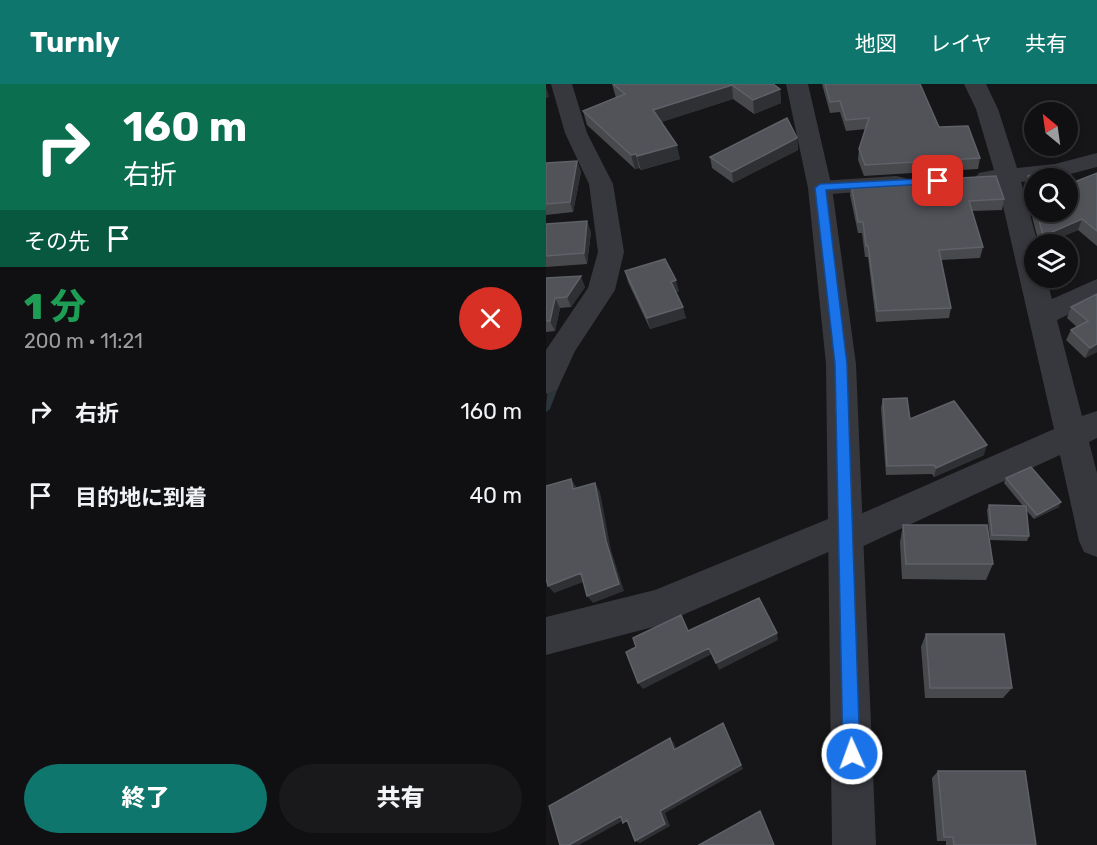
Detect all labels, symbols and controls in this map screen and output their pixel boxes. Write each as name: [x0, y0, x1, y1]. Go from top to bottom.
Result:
text: Turnly: [30, 26, 120, 59]
text: 地図: [855, 31, 897, 56]
text: レイヤ: [930, 31, 992, 56]
text: 共有: [1025, 31, 1067, 56]
text: 160 m: [123, 102, 247, 152]
north arrow: [1024, 102, 1078, 156]
map controls: [1024, 102, 1078, 288]
icon: right: [24, 108, 102, 186]
pin: [912, 155, 963, 206]
text: 右折: [123, 159, 177, 191]
icon: arrive: [921, 164, 954, 197]
button: search: [1024, 168, 1078, 222]
icon: arrive: [102, 222, 135, 255]
text: その先: [24, 228, 90, 255]
button: layers: [1024, 234, 1078, 288]
text: 1 分: [24, 285, 86, 328]
button: close: [459, 287, 522, 350]
text: 200 m · 11:21: [24, 329, 143, 353]
icon: right: [24, 395, 57, 428]
text: 160 m: [460, 398, 522, 425]
text: 右折: [75, 400, 119, 427]
icon: arrive: [24, 479, 57, 512]
text: 40 m: [469, 482, 522, 509]
text: 目的地に到着: [75, 484, 207, 511]
position arrow: [820, 722, 884, 786]
button: 終了: [24, 764, 267, 833]
button: 共有: [279, 764, 522, 833]

